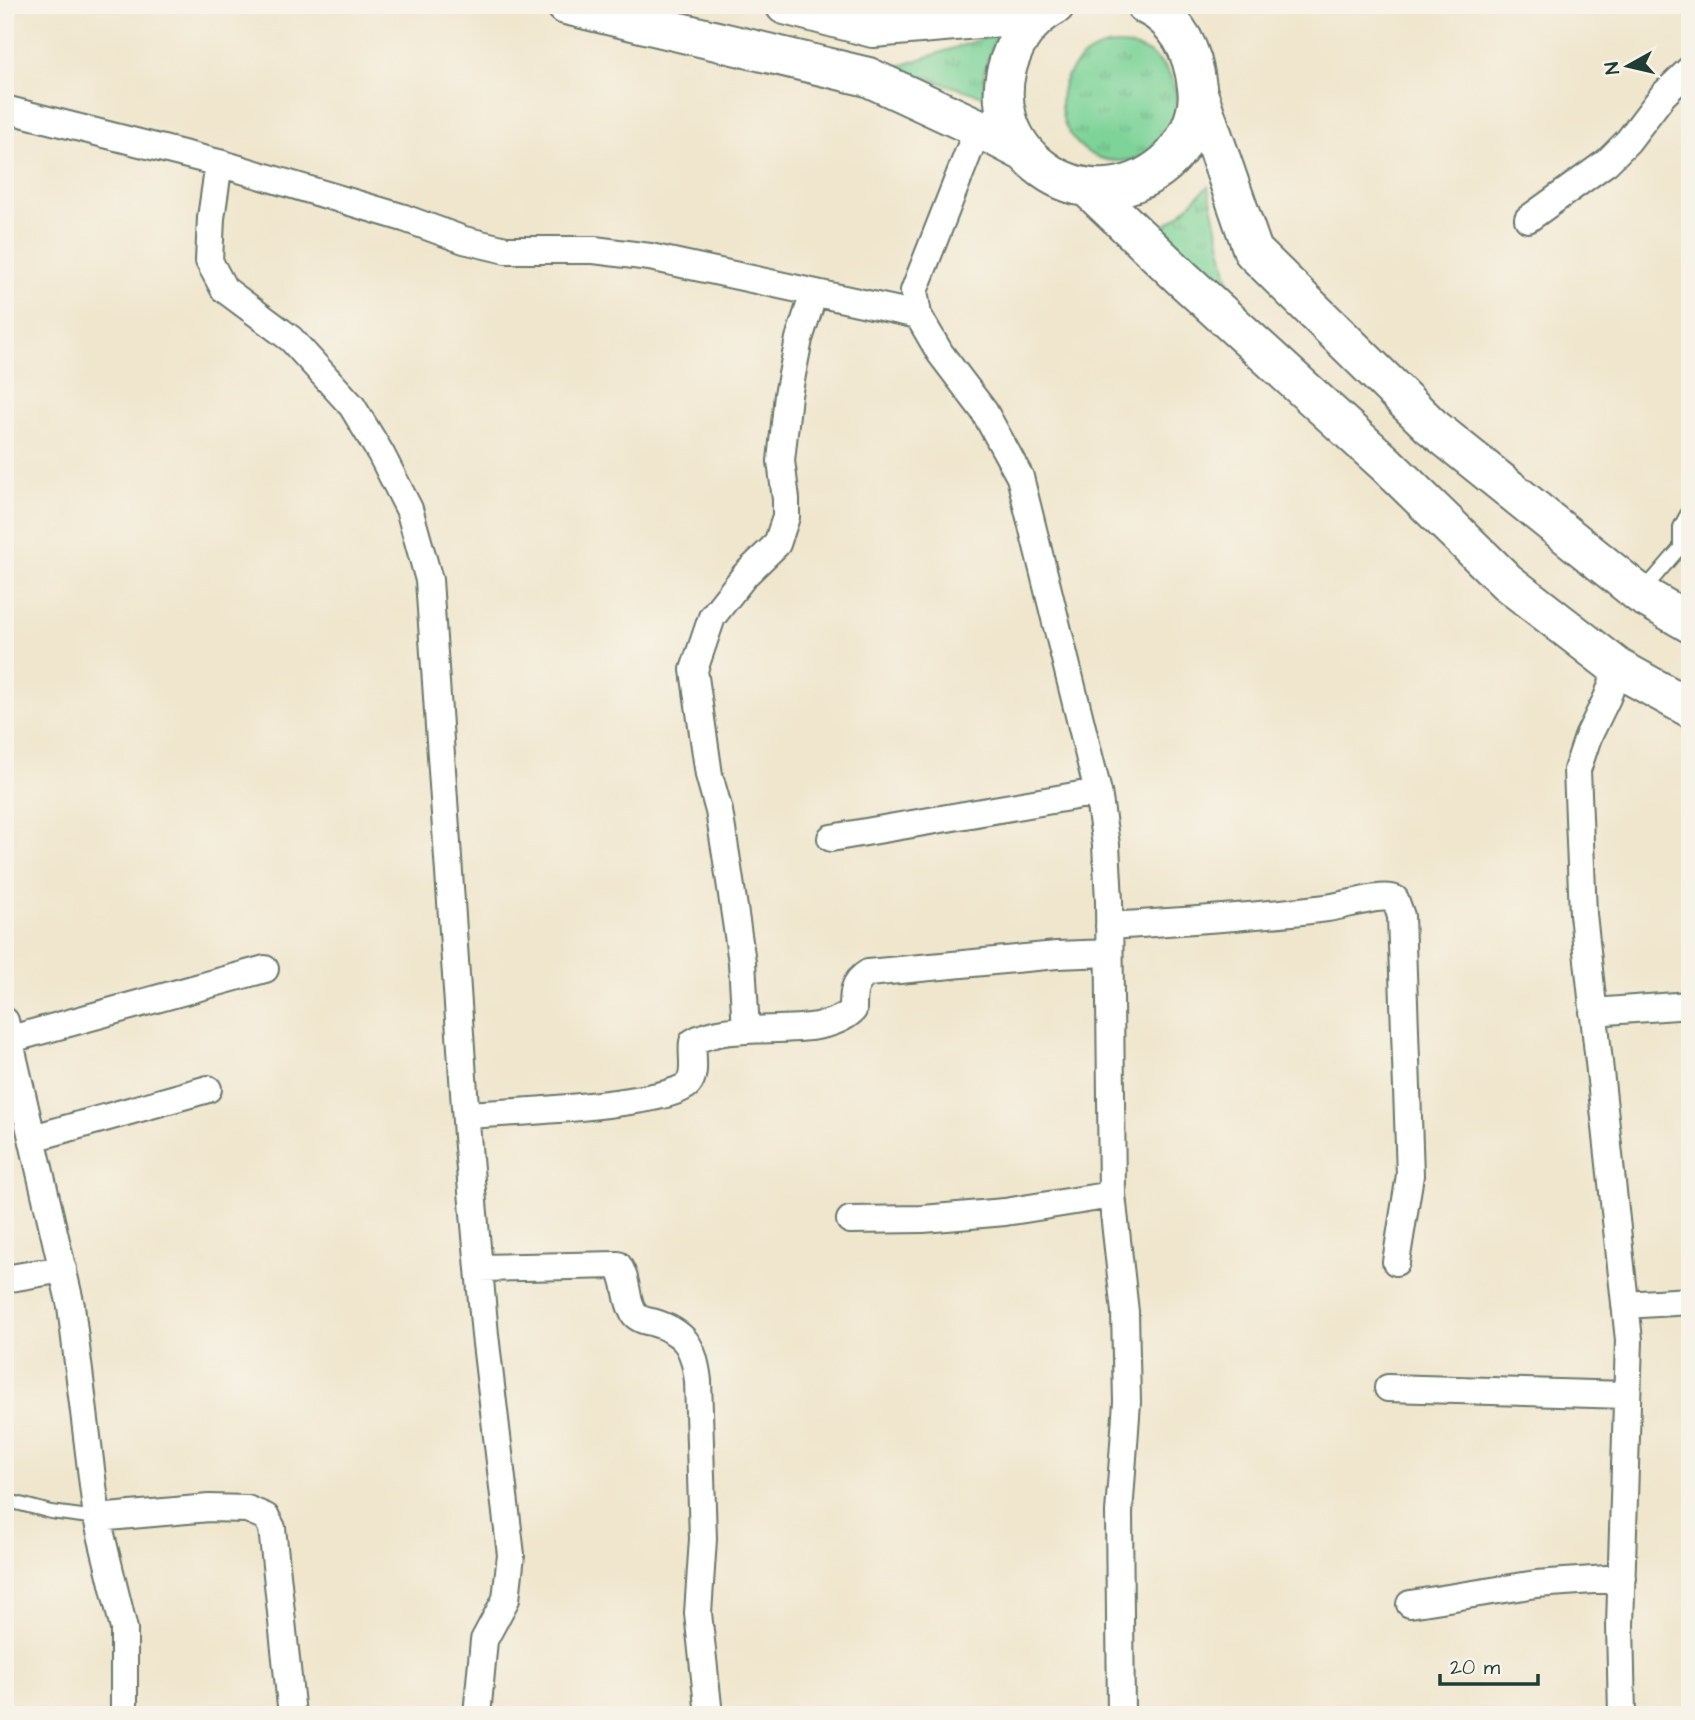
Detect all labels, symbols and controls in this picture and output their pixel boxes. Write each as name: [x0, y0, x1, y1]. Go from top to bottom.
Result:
north arrow: [1594, 32, 1664, 102]
text: N: [1598, 60, 1627, 76]
scale bar: [1440, 1643, 1538, 1687]
text: 20 m: [1450, 1653, 1501, 1682]

